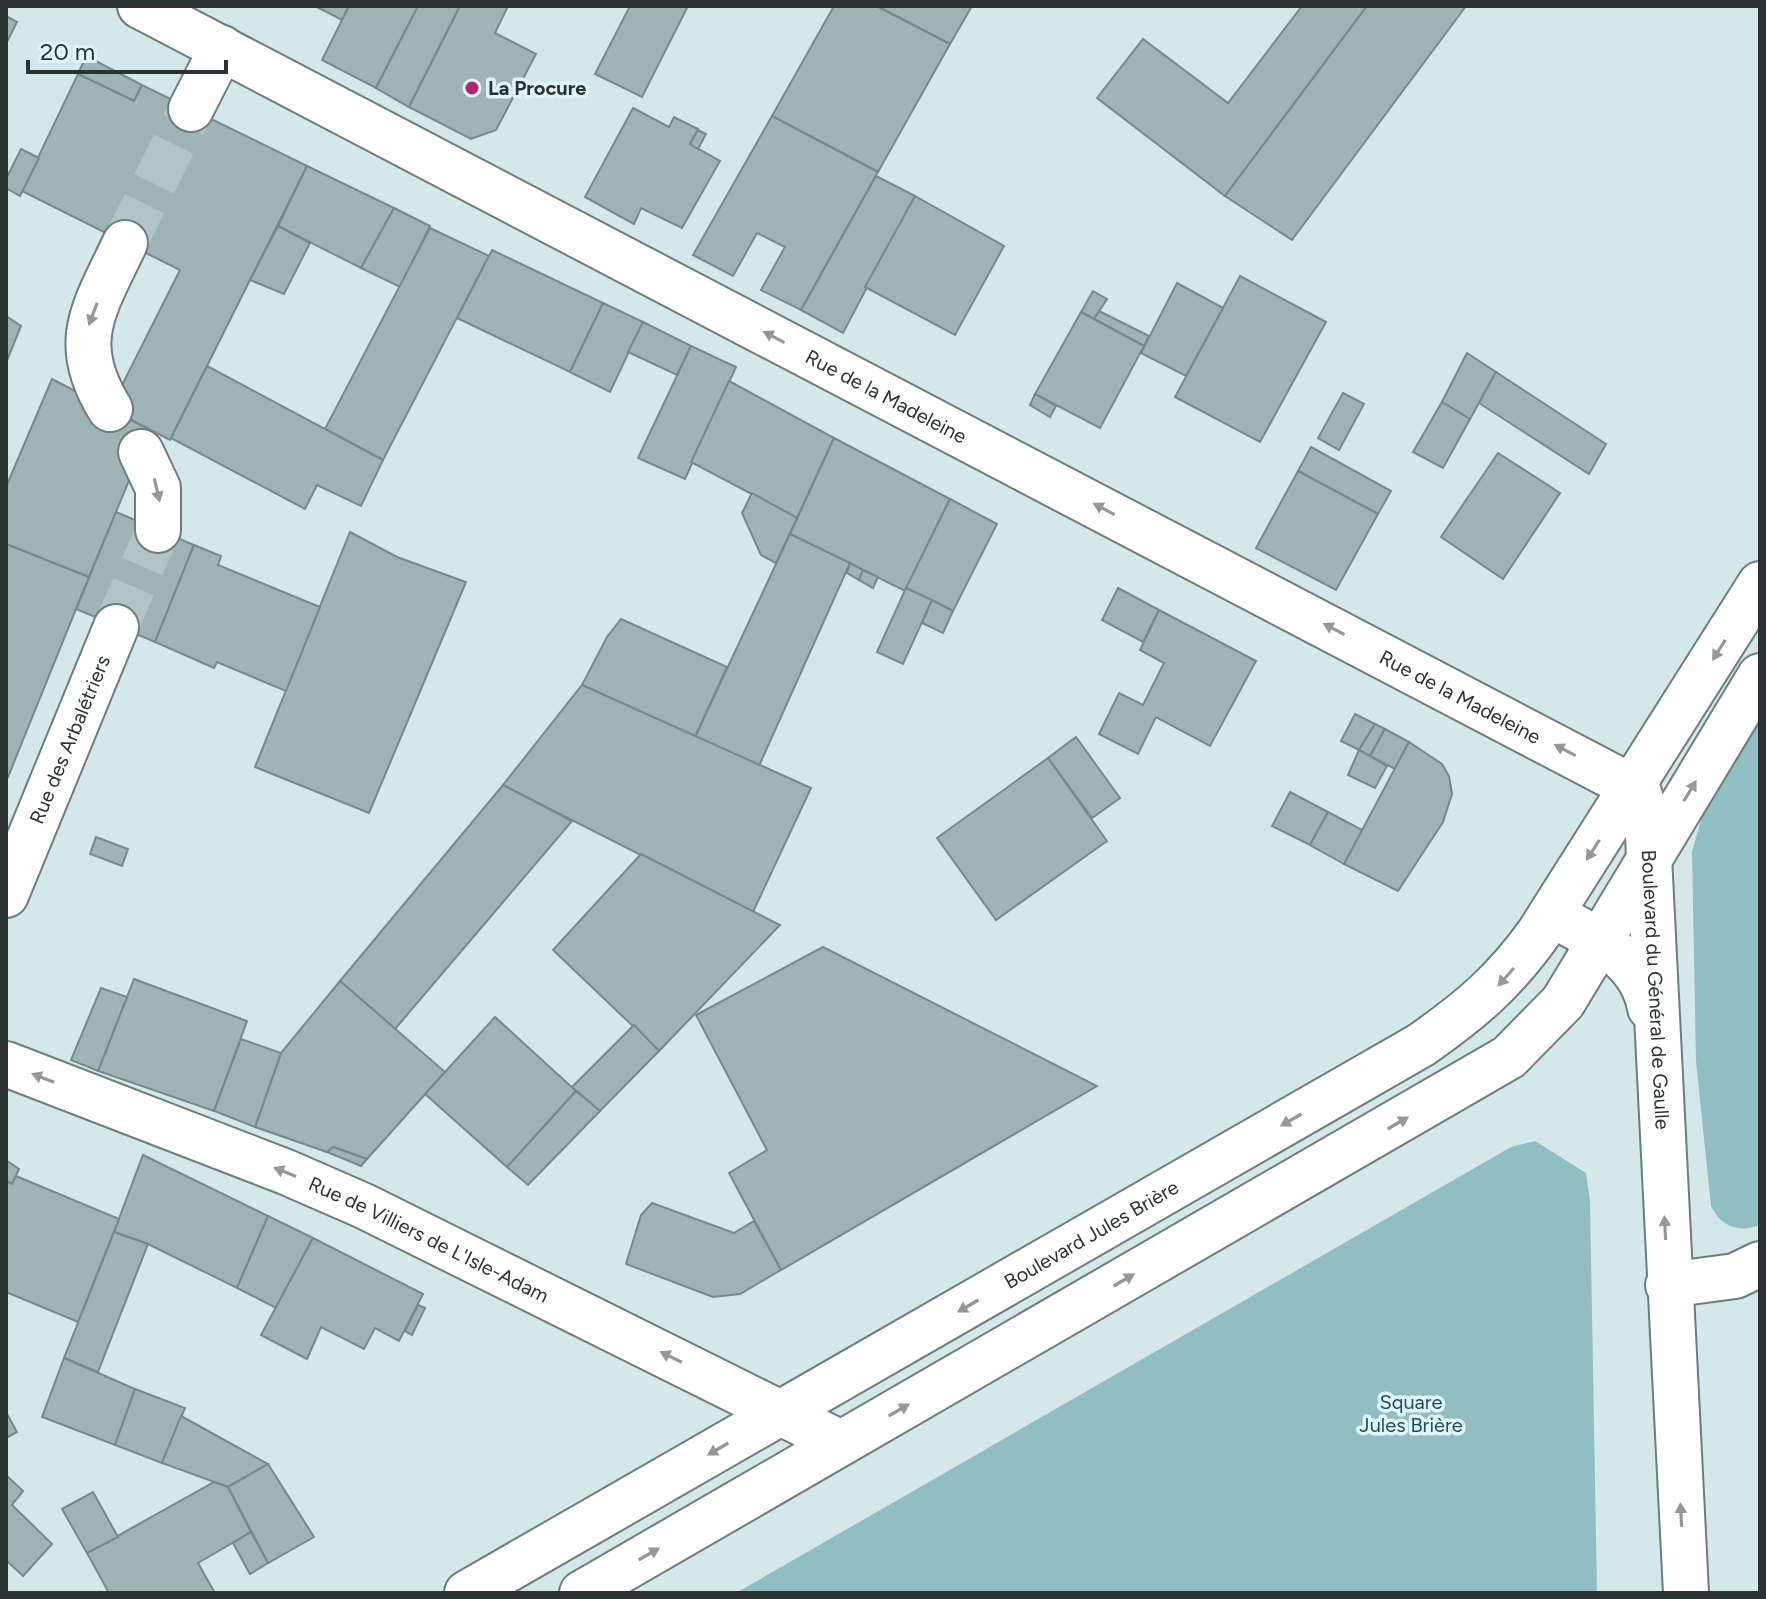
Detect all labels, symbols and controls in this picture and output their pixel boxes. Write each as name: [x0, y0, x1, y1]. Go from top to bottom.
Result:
scale bar: [28, 24, 226, 74]
text: 20 m: [40, 37, 95, 66]
place label: La Procure: [488, 76, 586, 100]
marker: La Procure: [463, 79, 481, 97]
one-way arrow: [86, 302, 99, 326]
one-way arrow: [762, 331, 785, 344]
street label: Rue de la Madeleine: [801, 344, 971, 449]
one-way arrow: [151, 477, 164, 502]
one-way arrow: [1092, 503, 1115, 516]
one-way arrow: [1323, 623, 1346, 636]
one-way arrow: [1712, 639, 1726, 661]
street label: Rue de la Madeleine: [1375, 645, 1545, 749]
street label: Rue des Arbalétriers: [24, 652, 115, 827]
one-way arrow: [1553, 743, 1576, 756]
one-way arrow: [1682, 780, 1696, 802]
one-way arrow: [1586, 839, 1600, 861]
street label: Boulevard du Général de Gaulle: [1637, 849, 1675, 1130]
one-way arrow: [1498, 967, 1515, 987]
one-way arrow: [31, 1071, 55, 1084]
one-way arrow: [1279, 1113, 1302, 1127]
one-way arrow: [1387, 1116, 1410, 1130]
one-way arrow: [273, 1165, 297, 1178]
street label: Rue de Villiers de L'Isle-Adam: [305, 1171, 553, 1308]
street label: Boulevard Jules Brière: [1000, 1175, 1183, 1294]
one-way arrow: [1658, 1215, 1671, 1240]
one-way arrow: [1113, 1273, 1135, 1287]
one-way arrow: [957, 1299, 979, 1313]
one-way arrow: [660, 1351, 683, 1364]
park label: Square Jules Brière: [1359, 1390, 1463, 1437]
one-way arrow: [888, 1403, 910, 1417]
one-way arrow: [707, 1442, 729, 1456]
one-way arrow: [1674, 1502, 1687, 1527]
one-way arrow: [638, 1547, 661, 1561]

